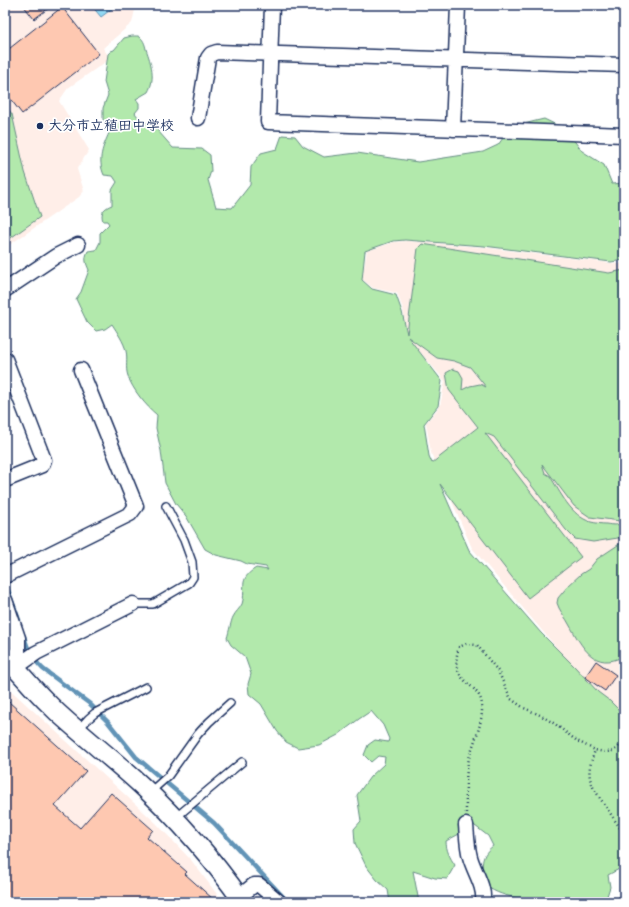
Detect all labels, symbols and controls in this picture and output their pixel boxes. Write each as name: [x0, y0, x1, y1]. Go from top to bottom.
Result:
place label: 大分市立稙田中学校: [48, 117, 174, 135]
marker: 大分市立稙田中学校: [35, 121, 45, 131]

